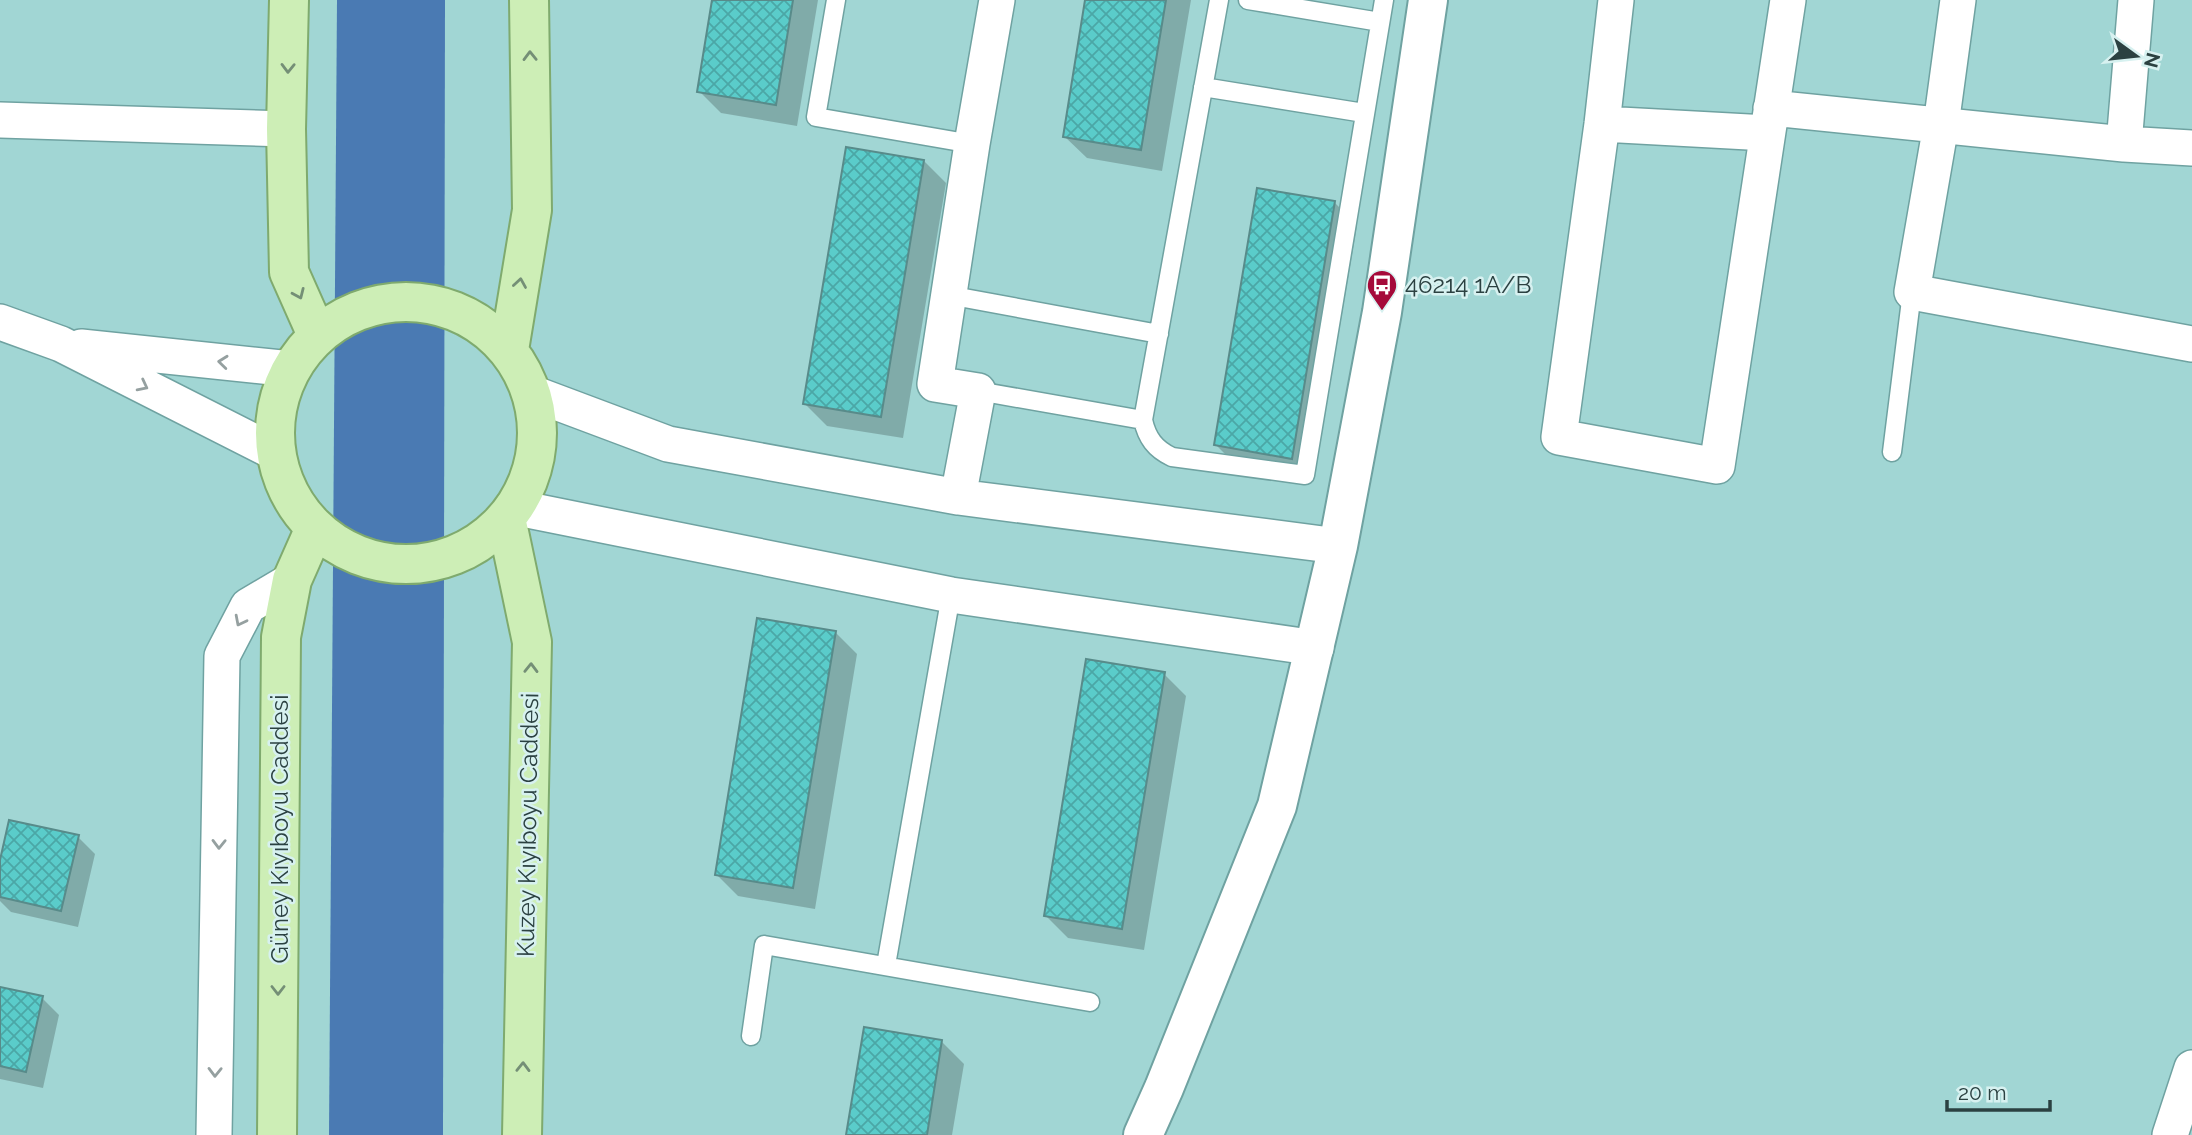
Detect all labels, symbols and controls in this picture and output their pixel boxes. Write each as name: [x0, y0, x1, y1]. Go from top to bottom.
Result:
north arrow: [2101, 21, 2171, 91]
one-way arrow: [522, 51, 538, 61]
text: N: [2140, 51, 2165, 70]
one-way arrow: [280, 63, 295, 74]
bus stop icon: 46214 1A/B: [1365, 268, 1399, 312]
place label: 46214 1A/B: [1405, 270, 1532, 299]
one-way arrow: [512, 277, 527, 289]
one-way arrow: [291, 286, 305, 299]
one-way arrow: [217, 354, 229, 369]
one-way arrow: [136, 378, 148, 392]
one-way arrow: [235, 614, 248, 626]
one-way arrow: [524, 662, 539, 673]
street label: Kuzey Kıyıboyu Caddesi: [511, 693, 544, 957]
street label: Güney Kıyıboyu Caddesi: [265, 695, 294, 963]
one-way arrow: [211, 840, 227, 850]
one-way arrow: [271, 985, 286, 996]
one-way arrow: [516, 1061, 531, 1072]
one-way arrow: [208, 1066, 223, 1077]
scale bar: [1947, 1068, 2050, 1112]
text: 20 m: [1958, 1080, 2006, 1105]

